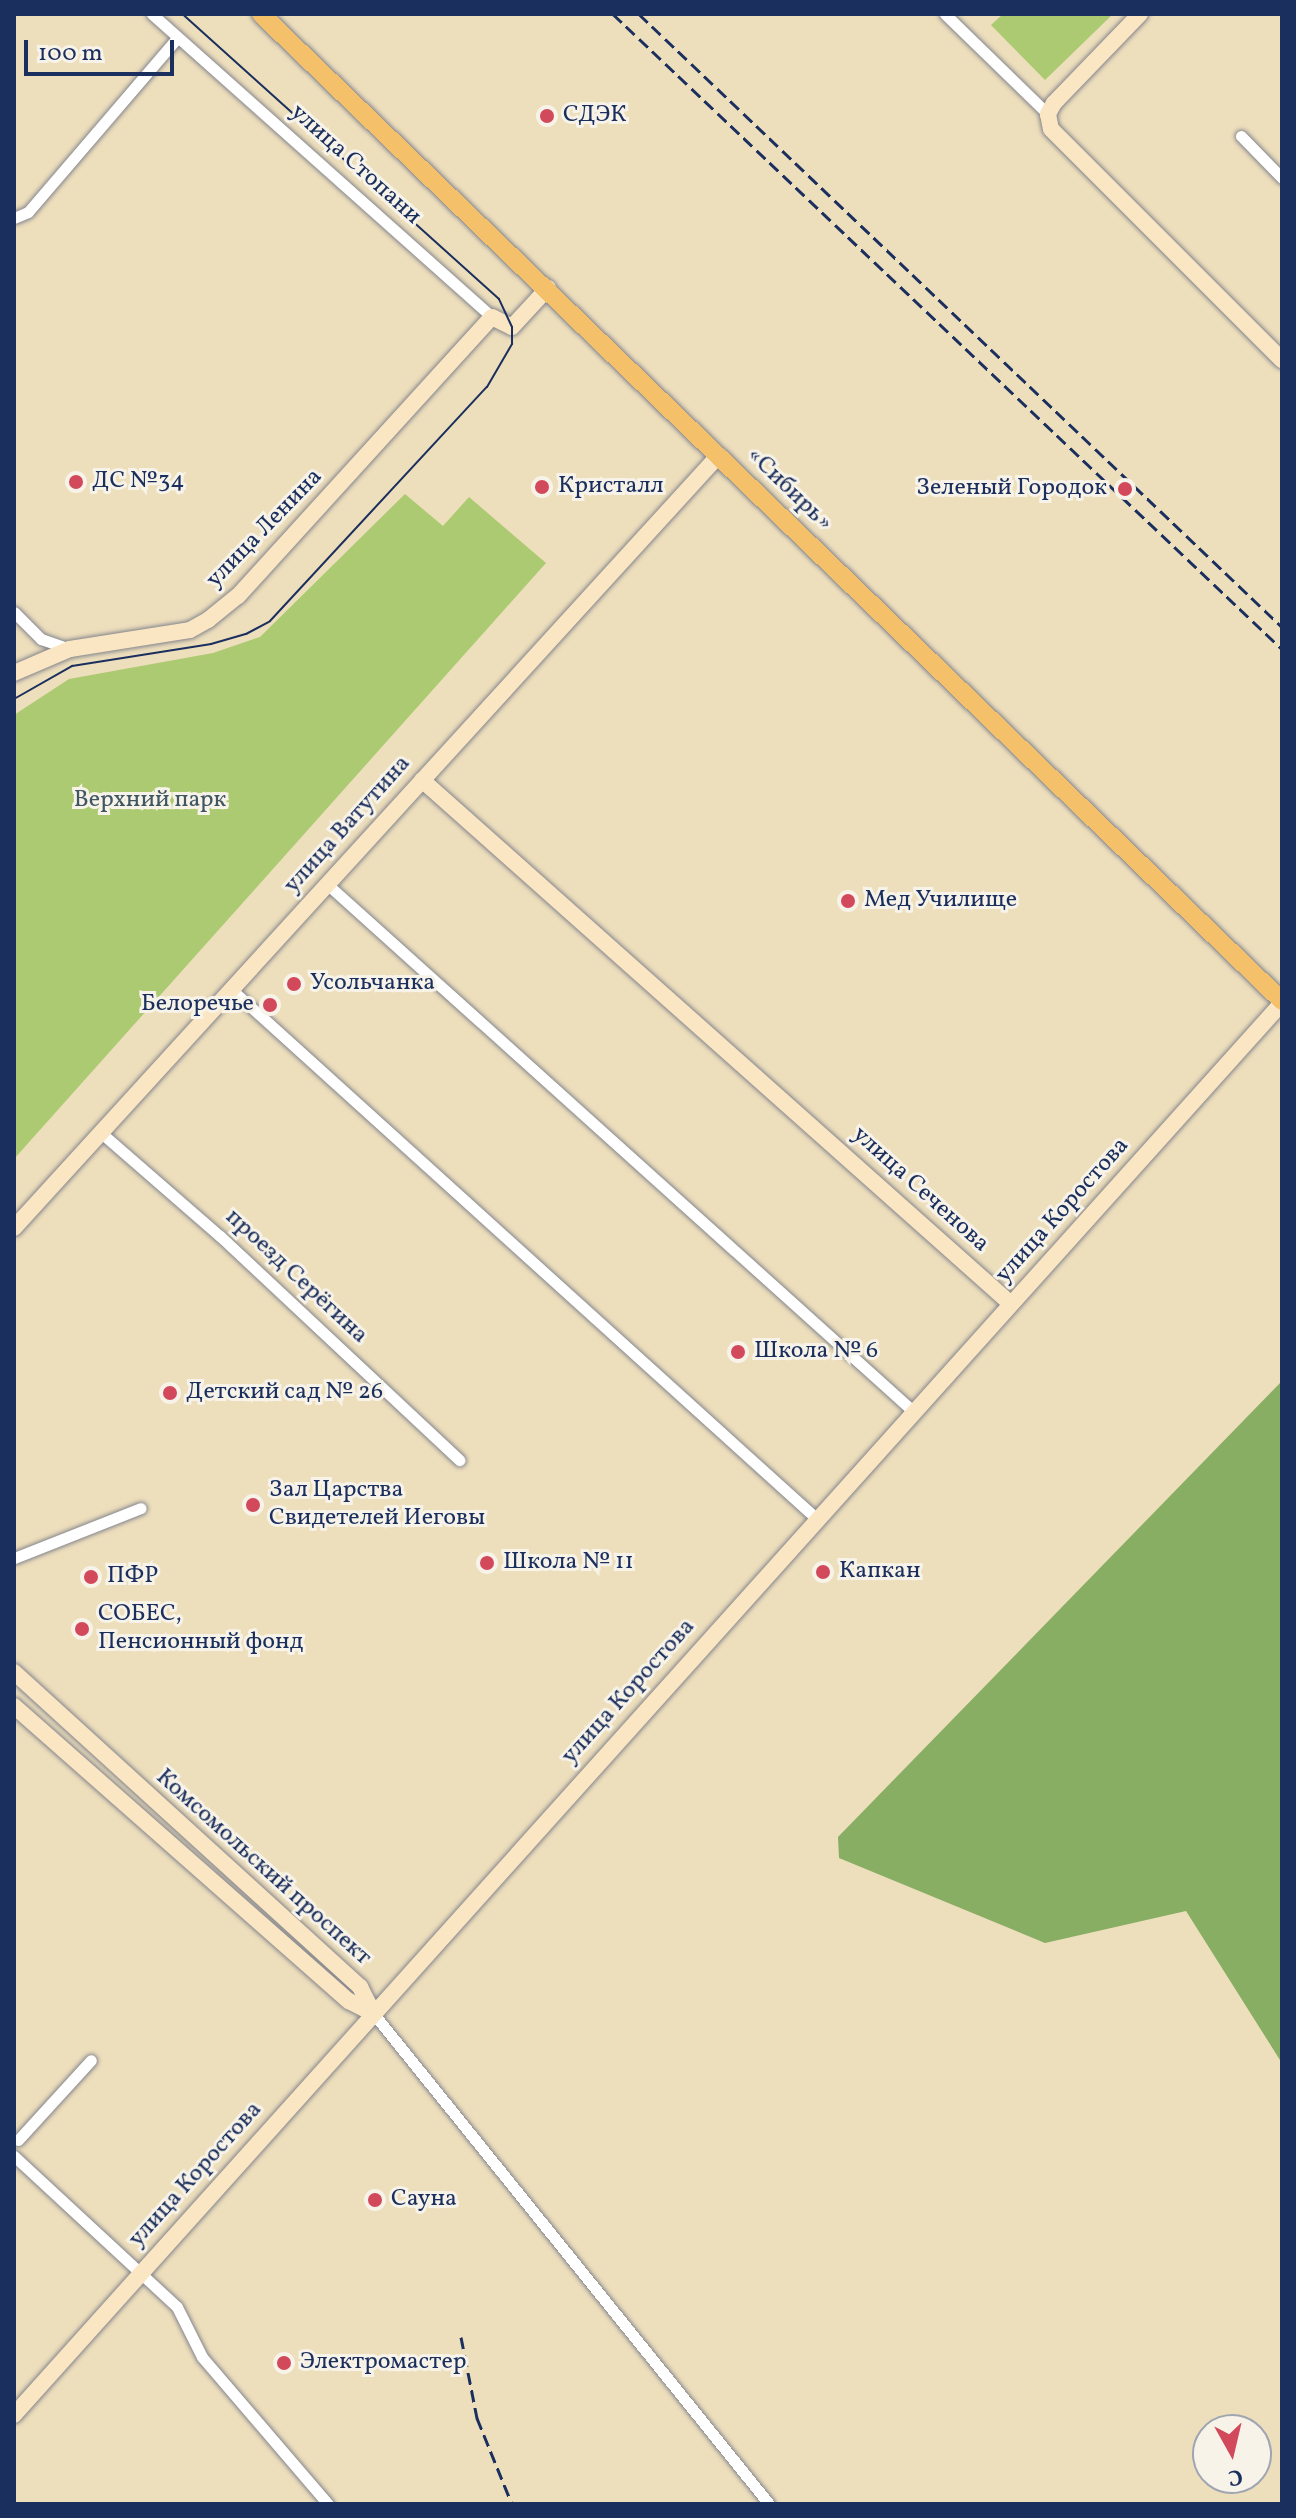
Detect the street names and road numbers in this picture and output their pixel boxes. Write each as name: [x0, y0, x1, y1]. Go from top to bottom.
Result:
street label: улица Стопани: [284, 99, 426, 231]
street label: «Сибирь»: [740, 442, 838, 538]
street label: улица Ленина: [201, 463, 329, 595]
street label: улица Ватутина: [278, 750, 418, 900]
street label: улица Сеченова: [846, 1121, 994, 1259]
street label: улица Коростова: [990, 1132, 1136, 1290]
street label: проезд Серёгина: [219, 1204, 373, 1350]
street label: улица Коростова: [556, 1613, 702, 1771]
street label: Комсомольский проспект: [149, 1764, 377, 1972]
street label: улица Коростова: [123, 2096, 269, 2254]

